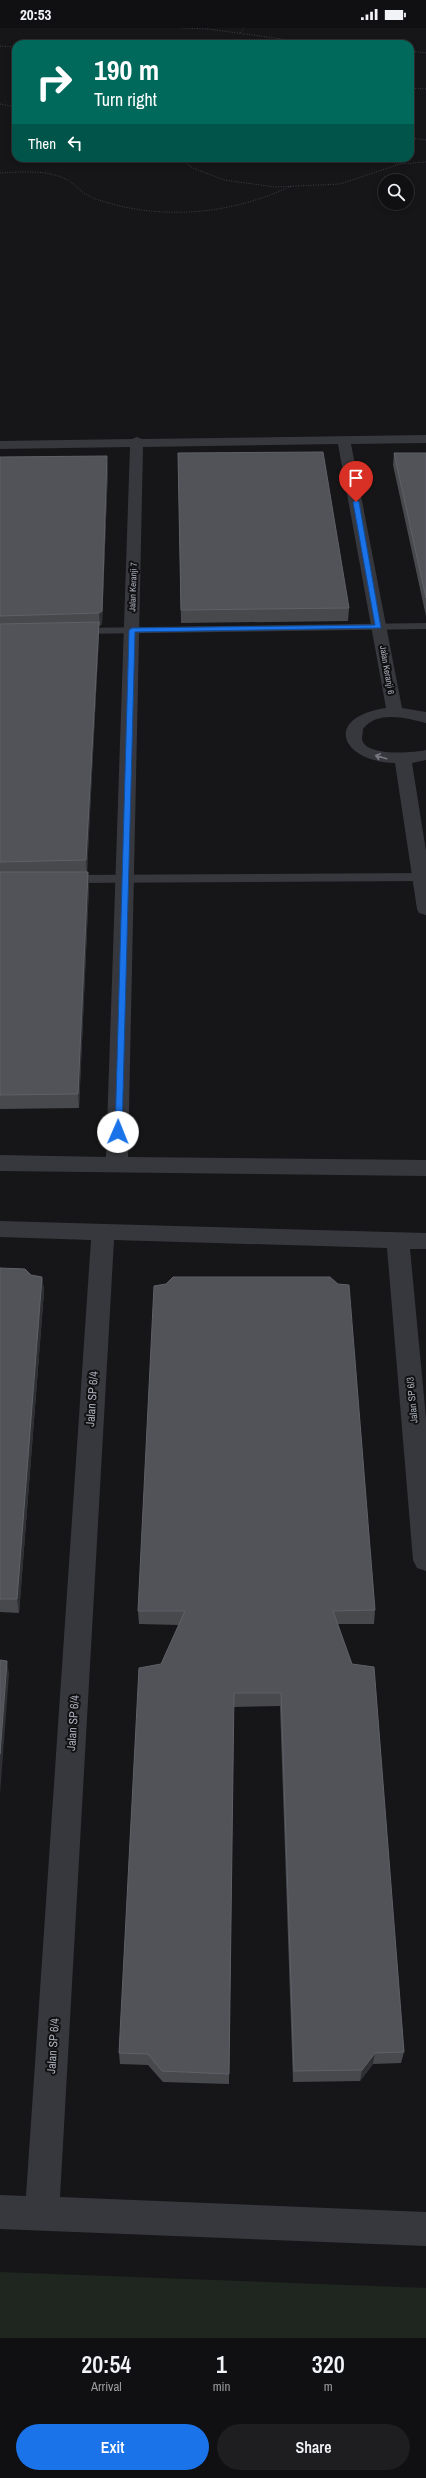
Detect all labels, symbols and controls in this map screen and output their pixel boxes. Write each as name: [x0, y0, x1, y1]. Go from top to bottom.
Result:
text: 20:53: [20, 4, 51, 25]
text: 190 m: [94, 51, 159, 89]
icon: right: [28, 56, 80, 108]
text: Turn right: [94, 87, 157, 112]
icon: left: [64, 132, 86, 154]
text: Then: [28, 133, 56, 154]
map controls: [378, 174, 414, 210]
button: search: [378, 174, 414, 210]
pin: [339, 461, 373, 502]
icon: arrive: [345, 467, 367, 489]
street label: Jalan Keranji 7: [126, 562, 140, 612]
street label: Jalan Keranji 6: [377, 645, 397, 695]
one-way arrow: [374, 753, 387, 760]
position arrow: [97, 1111, 139, 1153]
street label: Jalan SP 6/4: [82, 1370, 102, 1427]
street label: Jalan SP 6/3: [403, 1376, 420, 1424]
street label: Jalan SP 6/4: [63, 1694, 83, 1751]
street label: Jalan SP 6/4: [43, 2017, 63, 2074]
text: 20:54: [81, 2348, 131, 2380]
text: 1: [216, 2348, 227, 2380]
text: 320: [312, 2348, 345, 2380]
text: Arrival: [91, 2378, 122, 2395]
text: min: [213, 2378, 230, 2395]
text: m: [324, 2378, 333, 2395]
button: Exit: [16, 2424, 209, 2470]
button: Share: [217, 2424, 410, 2470]

